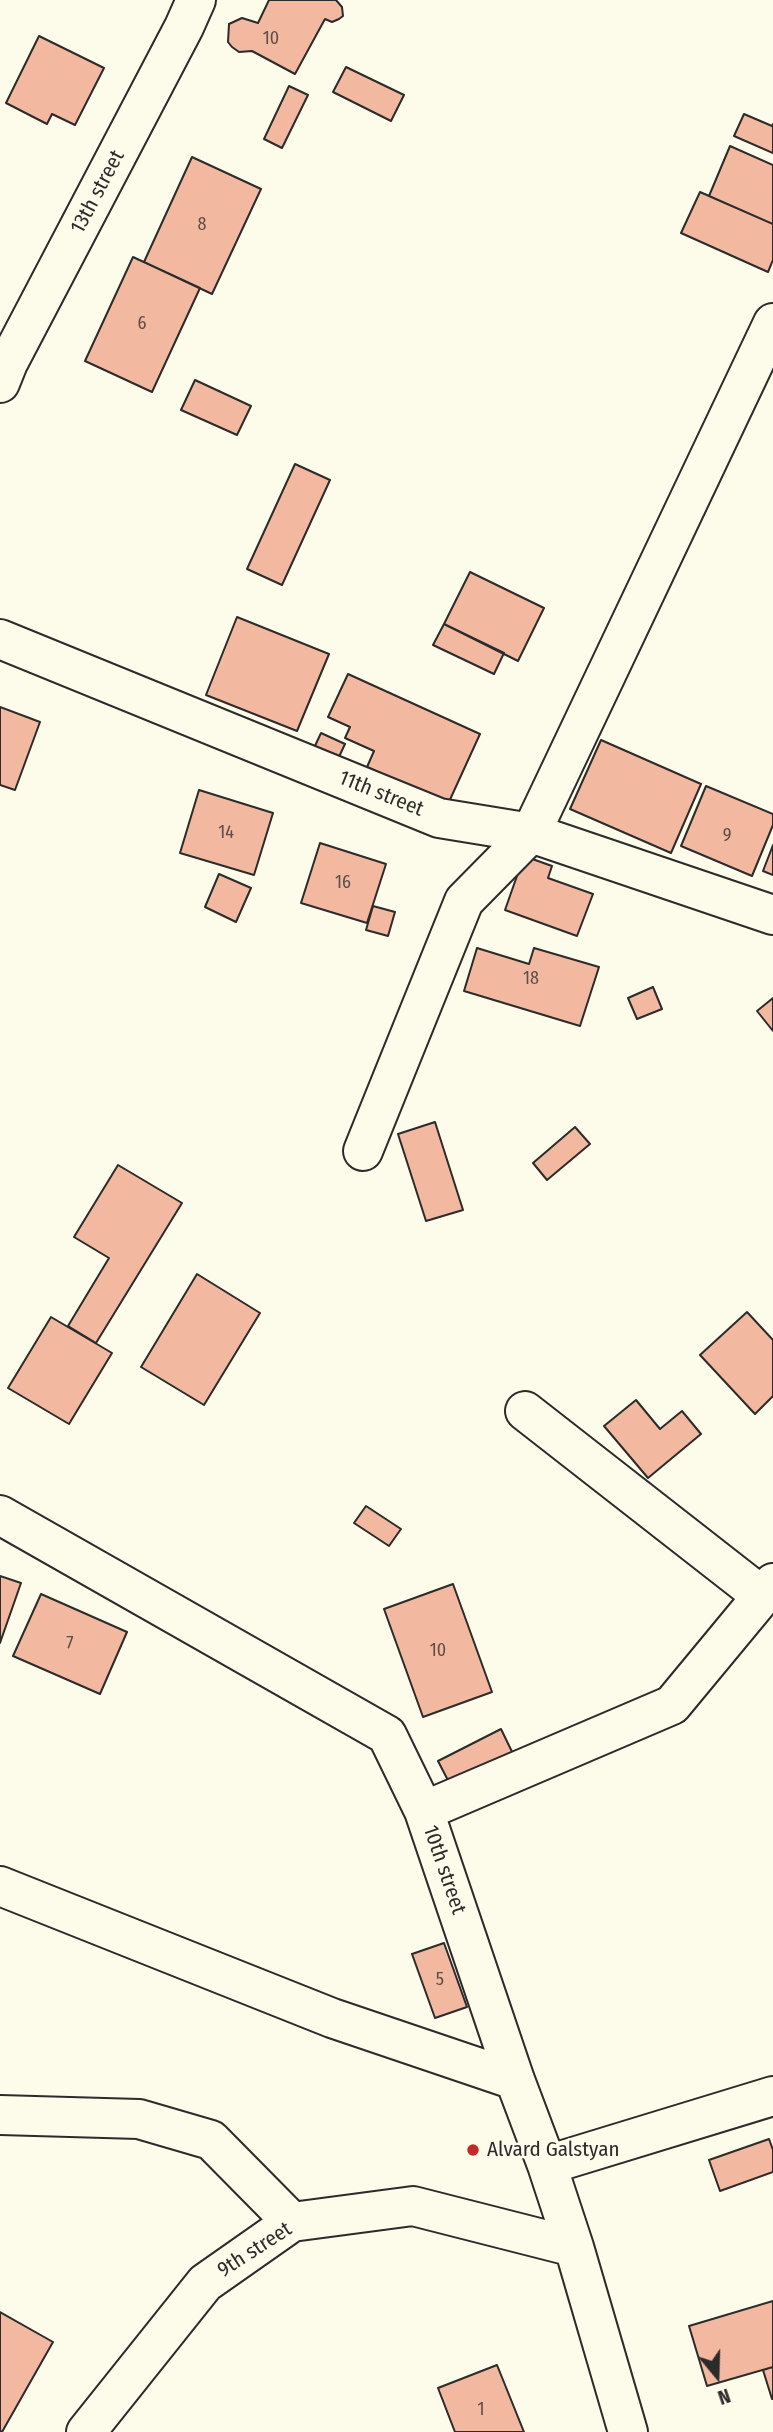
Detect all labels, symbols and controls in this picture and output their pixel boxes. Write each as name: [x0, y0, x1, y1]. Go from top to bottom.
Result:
house number: 10: [263, 28, 279, 50]
street label: 13th street: [66, 146, 130, 238]
house number: 8: [198, 214, 206, 236]
house number: 6: [138, 313, 146, 335]
street label: 11th street: [335, 766, 427, 822]
house number: 14: [218, 822, 234, 844]
house number: 9: [723, 825, 731, 847]
house number: 16: [335, 872, 351, 894]
house number: 18: [523, 968, 539, 990]
house number: 7: [66, 1633, 74, 1655]
house number: 10: [430, 1640, 446, 1662]
street label: 10th street: [417, 1822, 471, 1918]
house number: 5: [436, 1969, 444, 1991]
place label: Alvard Galstyan: [487, 2137, 620, 2163]
marker: Alvard Galstyan: [465, 2142, 481, 2158]
street label: 9th street: [213, 2217, 297, 2283]
north arrow: [682, 2341, 752, 2411]
text: N: [715, 2384, 733, 2409]
house number: 1: [477, 2399, 485, 2421]

